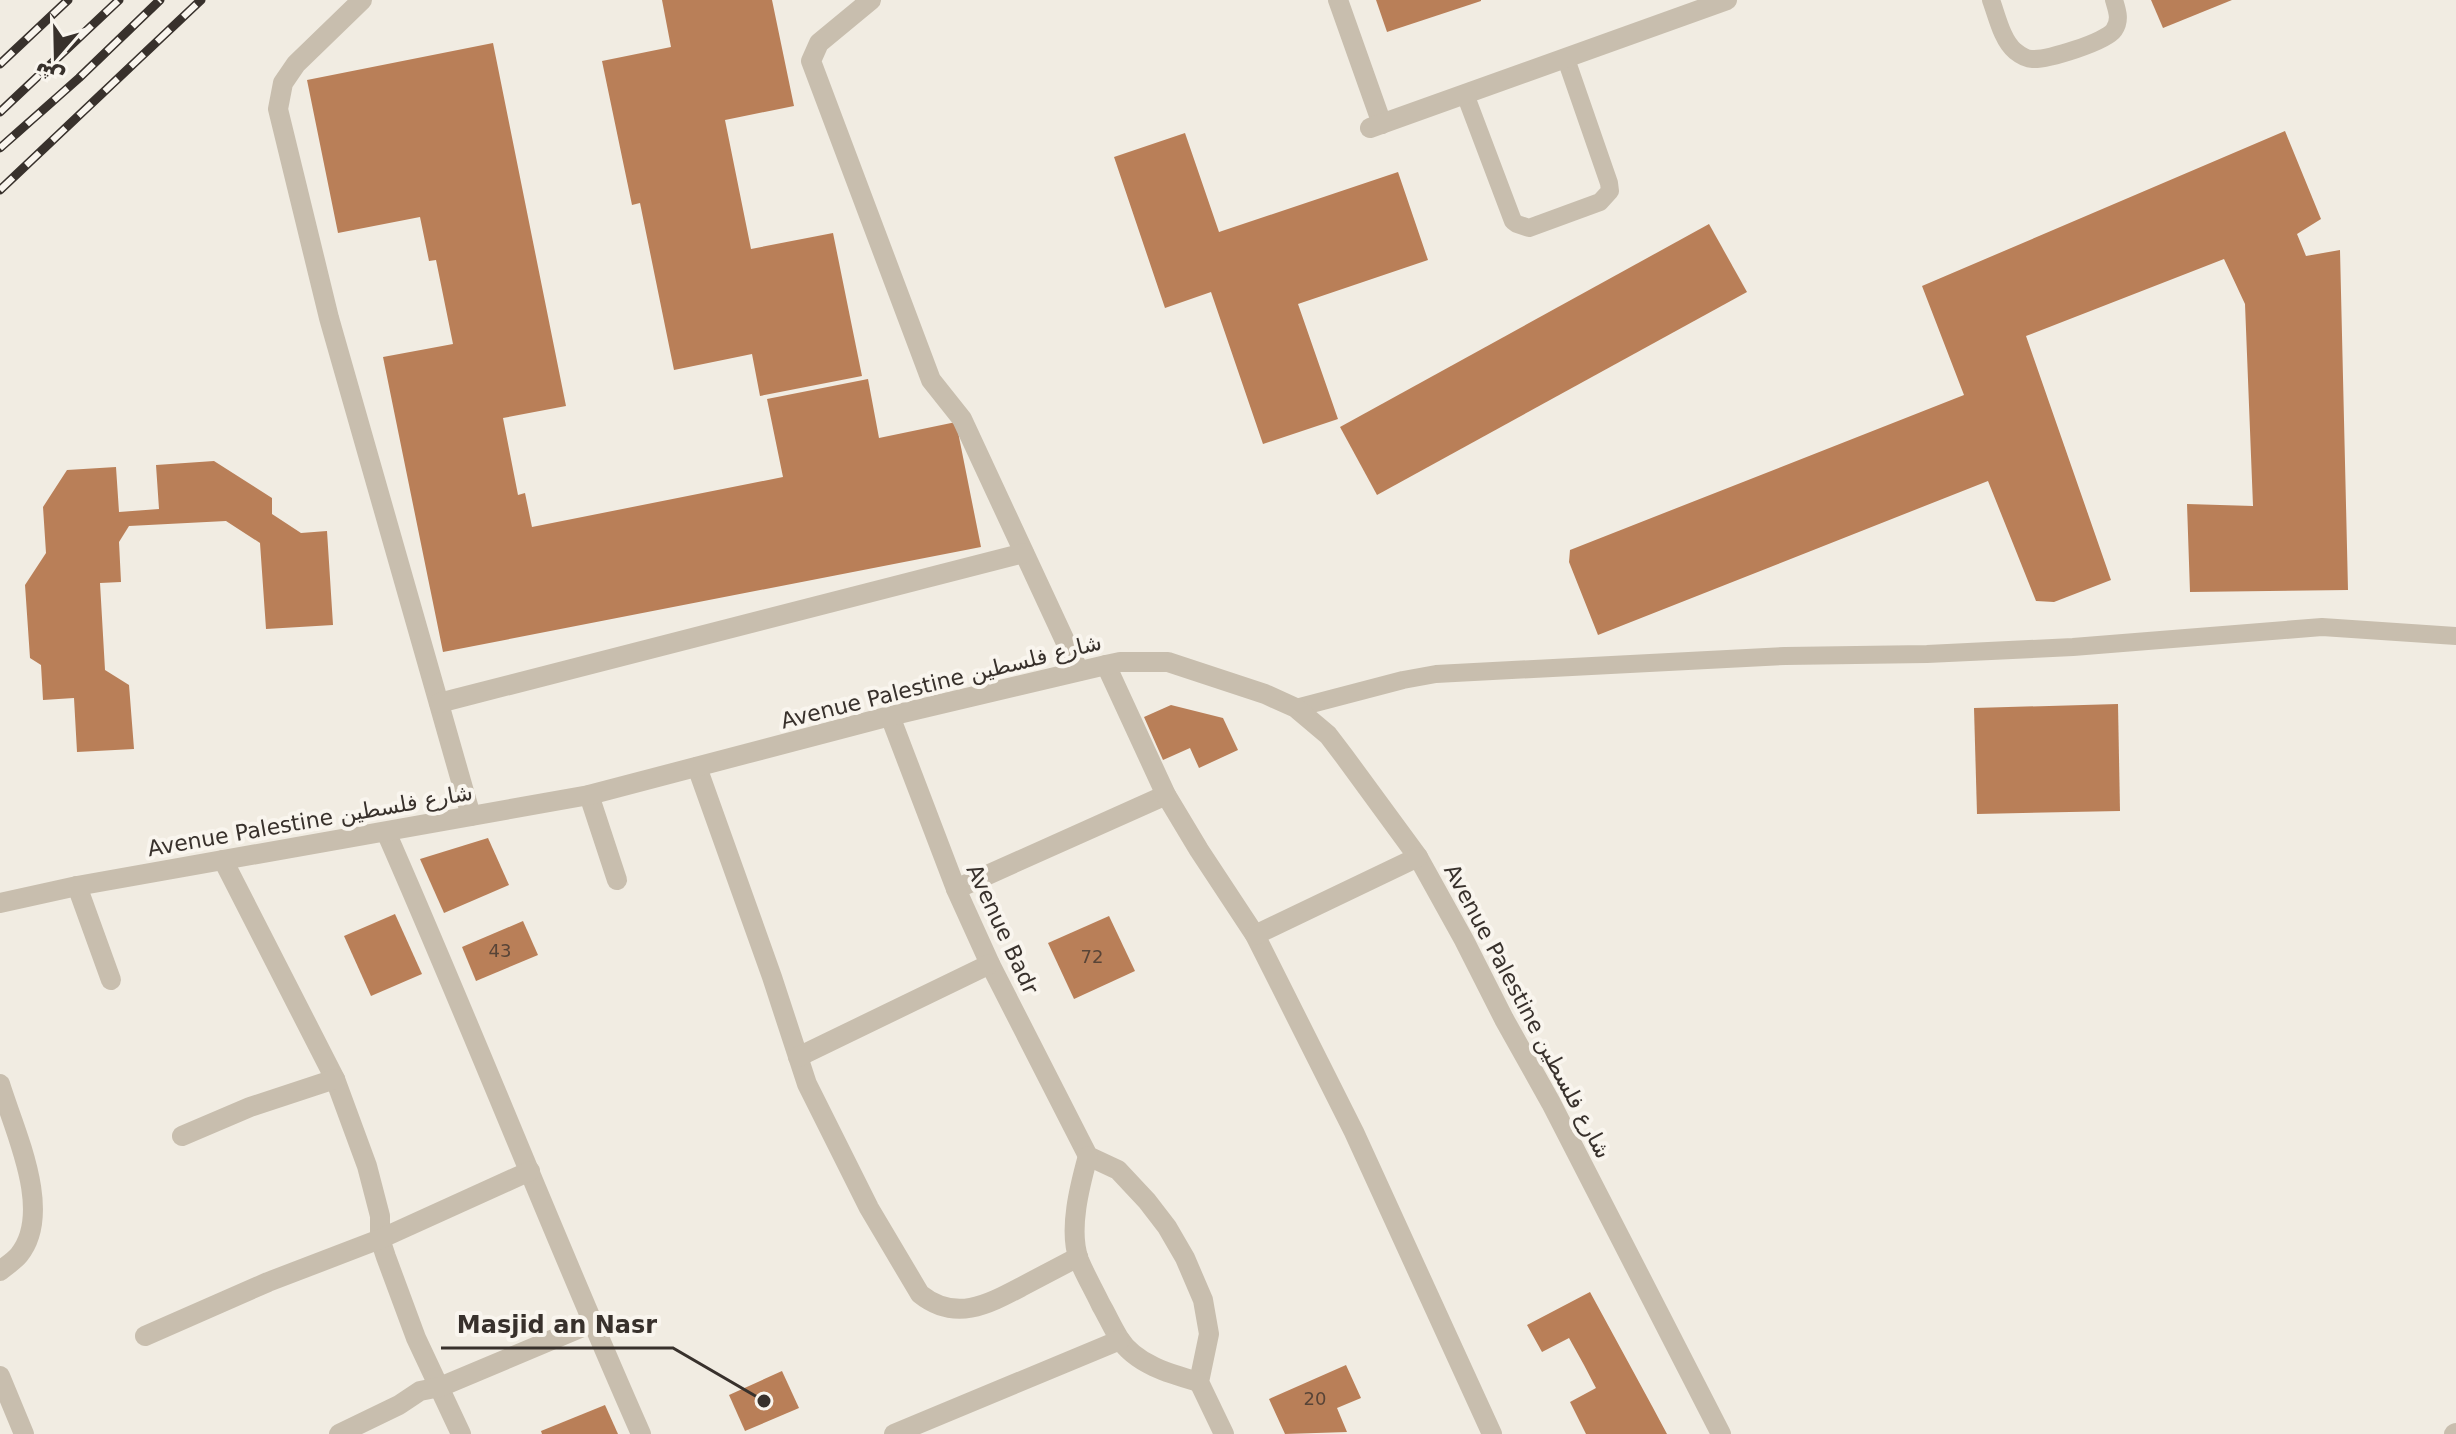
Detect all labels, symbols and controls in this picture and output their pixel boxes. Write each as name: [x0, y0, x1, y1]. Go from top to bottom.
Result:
north arrow: [16, 16, 96, 96]
text: ش: [31, 57, 68, 91]
street label: Avenue Palestine شارع فلسطين: [778, 629, 1104, 733]
street label: Avenue Palestine شارع فلسطين: [146, 780, 475, 861]
street label: Avenue Badr: [962, 860, 1044, 999]
street label: Avenue Palestine شارع فلسطين: [1439, 860, 1616, 1163]
house number: 43: [489, 940, 511, 961]
house number: 72: [1081, 946, 1103, 967]
callout: Masjid an Nasr: [441, 1300, 673, 1348]
text: Masjid an Nasr: [457, 1311, 657, 1339]
house number: 20: [1304, 1388, 1326, 1409]

